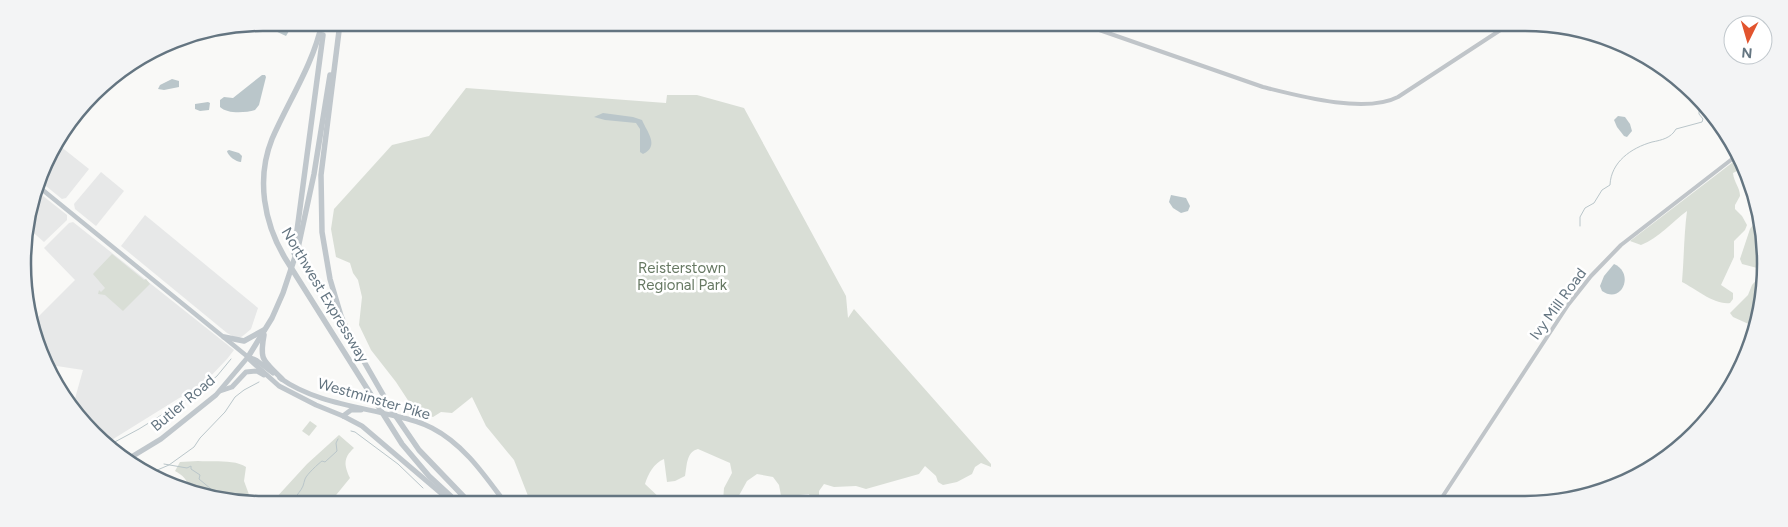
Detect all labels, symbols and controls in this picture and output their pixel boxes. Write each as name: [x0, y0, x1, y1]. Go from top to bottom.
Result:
north arrow: [1723, 15, 1773, 65]
text: N: [1741, 44, 1753, 61]
street label: Northwest Expressway: [277, 224, 373, 366]
park label: Reisterstown Regional Park: [637, 259, 728, 294]
street label: Ivy Mill Road: [1526, 265, 1590, 343]
street label: Butler Road: [147, 371, 219, 435]
street label: Westminster Pike: [316, 374, 432, 424]

